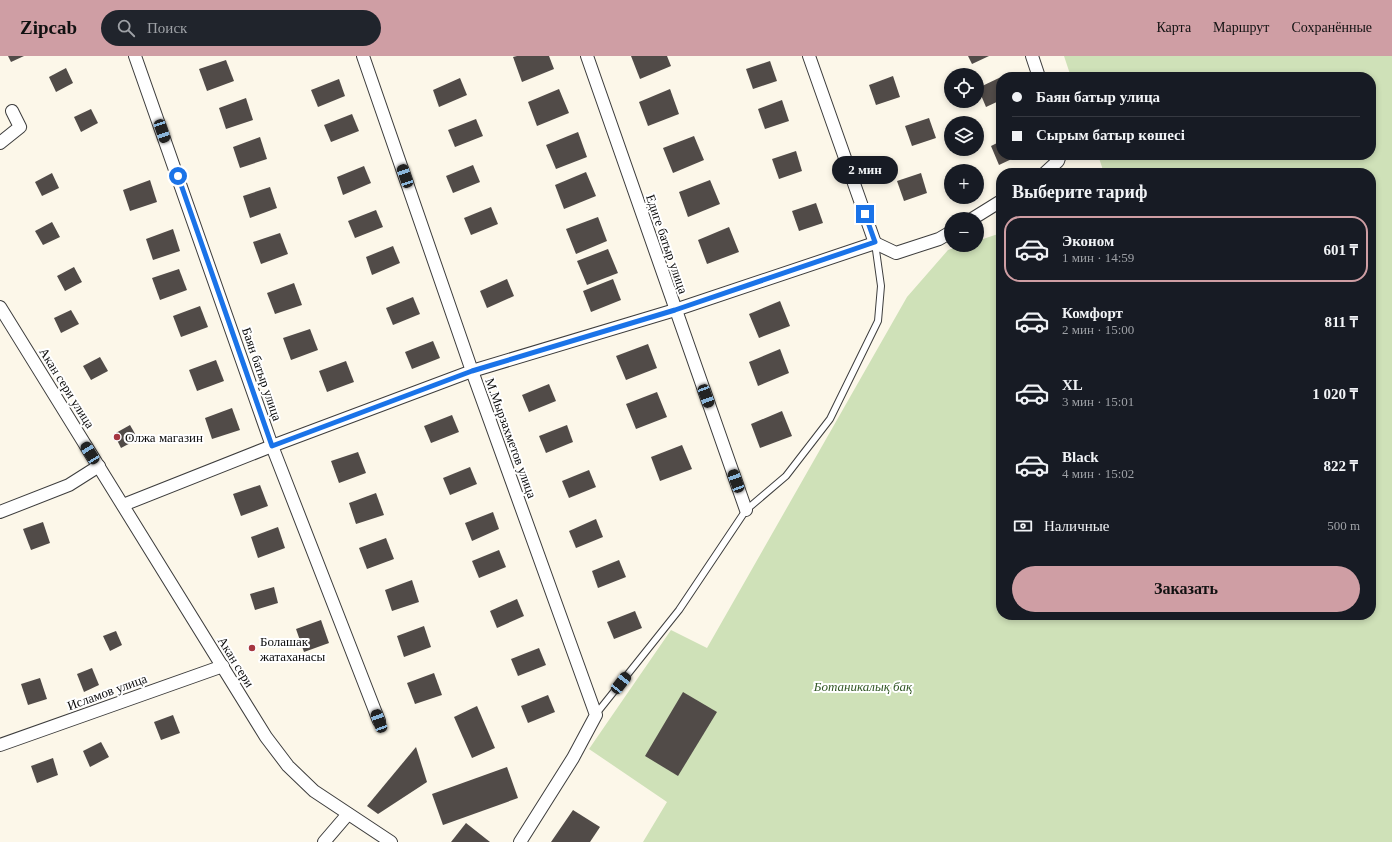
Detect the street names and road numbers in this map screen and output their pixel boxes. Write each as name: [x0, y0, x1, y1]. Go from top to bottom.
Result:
street label: Едиге батыр улица: [643, 192, 691, 296]
street label: Баян батыр улица: [239, 325, 285, 423]
street label: Акан сери улица: [36, 345, 98, 431]
street label: М.Мырзахметов улица: [482, 376, 540, 500]
street label: Акан сери: [215, 634, 257, 690]
street label: Исламов улица: [65, 671, 149, 713]

